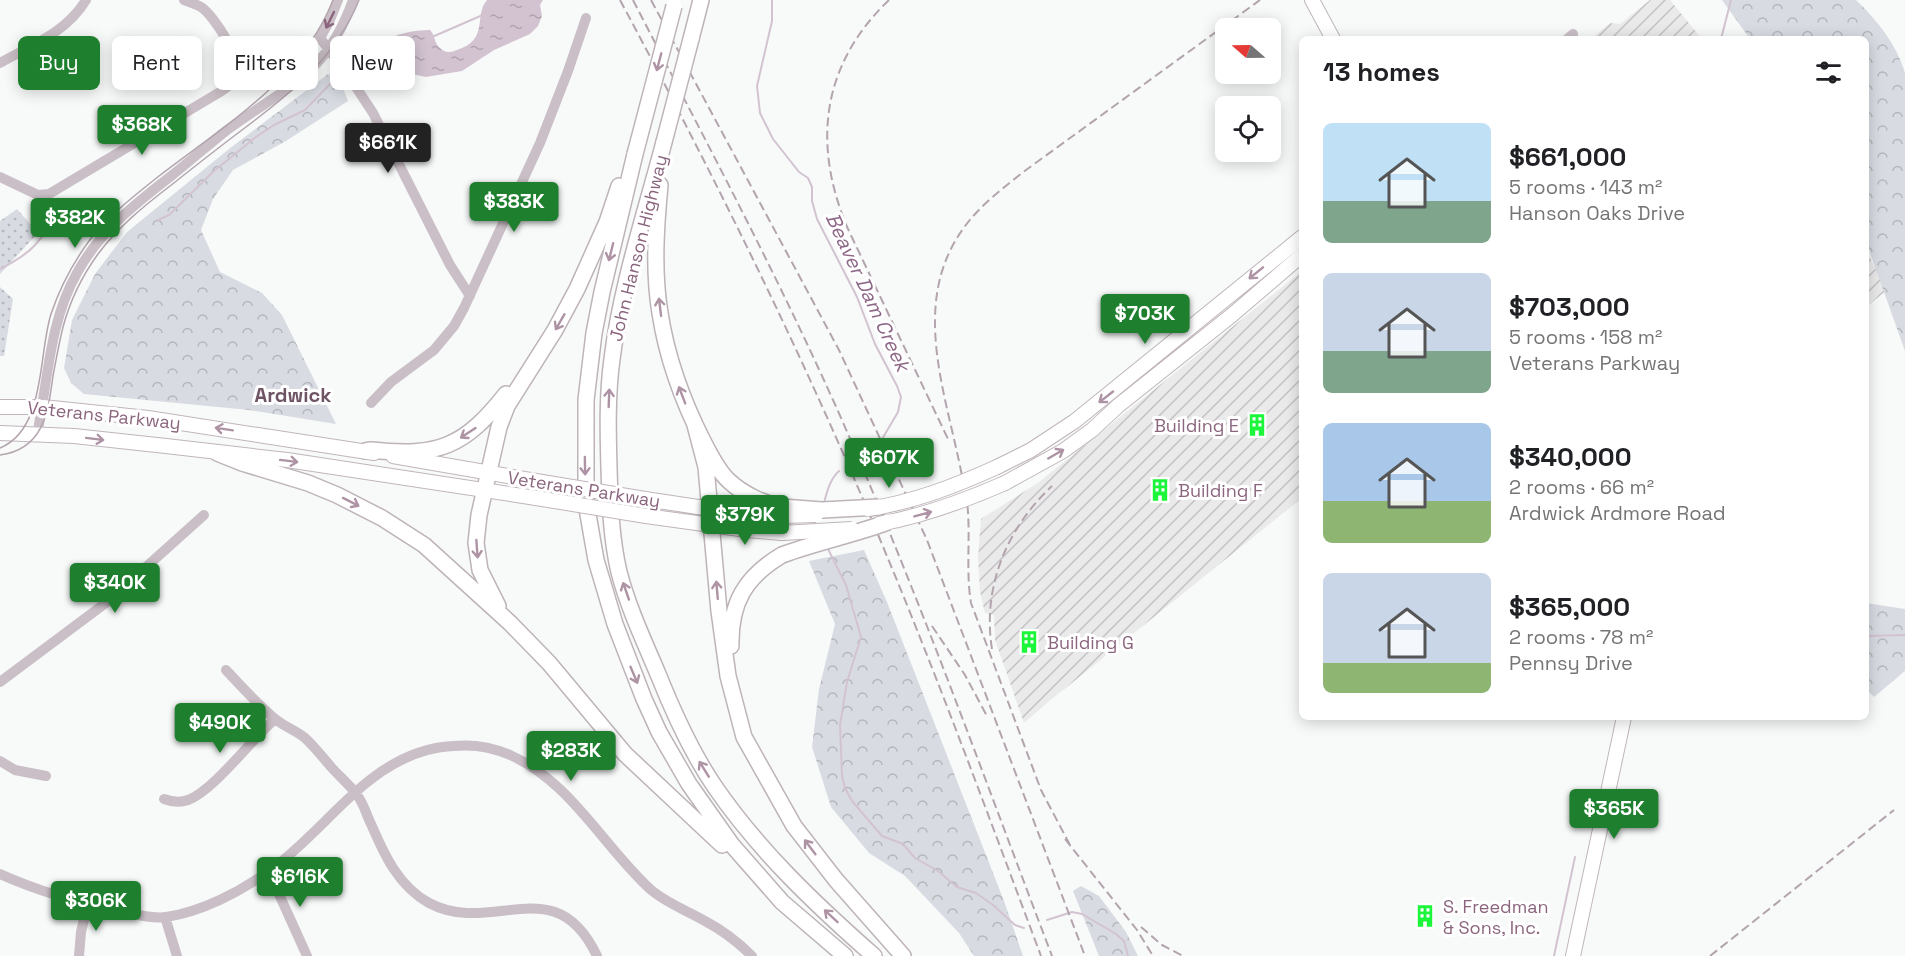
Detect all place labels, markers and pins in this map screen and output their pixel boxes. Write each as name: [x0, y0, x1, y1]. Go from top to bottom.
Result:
pin: $368K: [100, 105, 184, 156]
pin: $661K: [346, 123, 430, 174]
pin: $383K: [472, 182, 556, 233]
pin: $382K: [33, 198, 117, 249]
pin: $703K: [1103, 294, 1187, 345]
building icon: Building E: [1244, 412, 1270, 438]
place label: Building E: [1154, 414, 1239, 437]
pin: $607K: [847, 438, 931, 489]
building icon: Building F: [1147, 477, 1173, 503]
place label: Building F: [1178, 479, 1263, 502]
pin: $379K: [703, 495, 787, 546]
pin: $340K: [73, 563, 157, 614]
building icon: Building G: [1016, 629, 1042, 655]
place label: Building G: [1047, 631, 1134, 654]
pin: $490K: [178, 703, 262, 754]
pin: $283K: [529, 731, 613, 782]
pin: $365K: [1572, 789, 1656, 840]
pin: $616K: [258, 857, 342, 908]
pin: $306K: [54, 881, 138, 932]
place label: S. Freedman & Sons, Inc.: [1443, 895, 1549, 939]
building icon: S. Freedman & Sons, Inc.: [1412, 903, 1438, 929]

